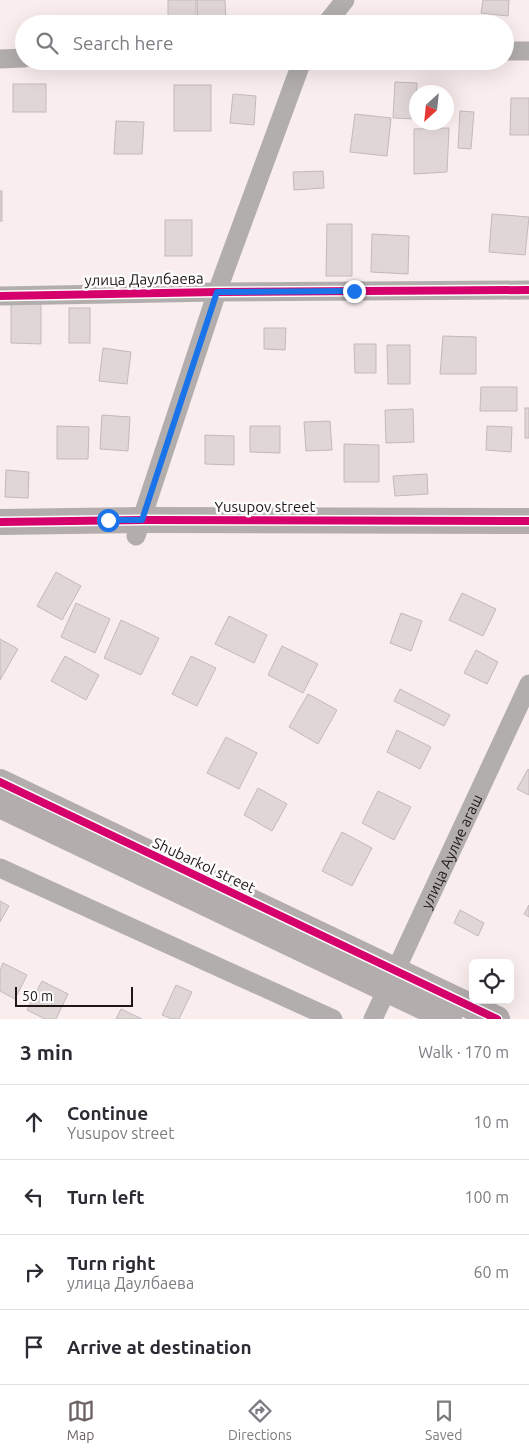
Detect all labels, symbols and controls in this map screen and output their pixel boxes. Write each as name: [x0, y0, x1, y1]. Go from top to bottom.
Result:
search box: [15, 15, 514, 70]
icon: search: [33, 29, 61, 57]
text: Search here: [73, 32, 173, 54]
north arrow: [409, 85, 454, 130]
street label: улица Даулбаева: [84, 269, 204, 289]
route end: [343, 280, 366, 303]
street label: Yusupov street: [215, 498, 315, 515]
route start: [97, 509, 120, 532]
street label: улица Аулие агаш: [417, 791, 485, 911]
street label: Shubarkol street: [150, 834, 258, 896]
map controls: [469, 959, 514, 1004]
button: locate: [469, 959, 514, 1004]
scale bar: [15, 984, 132, 1007]
text: 50 m: [22, 988, 53, 1004]
text: 3 min: [20, 1040, 73, 1064]
text: Walk · 170 m: [418, 1043, 509, 1061]
text: Continue: [67, 1102, 148, 1124]
icon: ahead: [20, 1108, 48, 1136]
text: 10 m: [473, 1113, 509, 1131]
text: Yusupov street: [67, 1124, 175, 1142]
icon: left: [20, 1183, 48, 1211]
text: Turn left: [67, 1186, 145, 1208]
text: 100 m: [464, 1188, 509, 1206]
text: Turn right: [67, 1252, 155, 1274]
icon: right: [20, 1258, 48, 1286]
text: 60 m: [473, 1263, 509, 1281]
text: улица Даулбаева: [67, 1274, 194, 1292]
icon: arrive: [20, 1333, 48, 1361]
text: Arrive at destination: [67, 1336, 252, 1358]
tab: Map: [67, 1397, 95, 1443]
tab: Directions: [228, 1397, 292, 1443]
tab: Saved: [425, 1397, 462, 1443]

